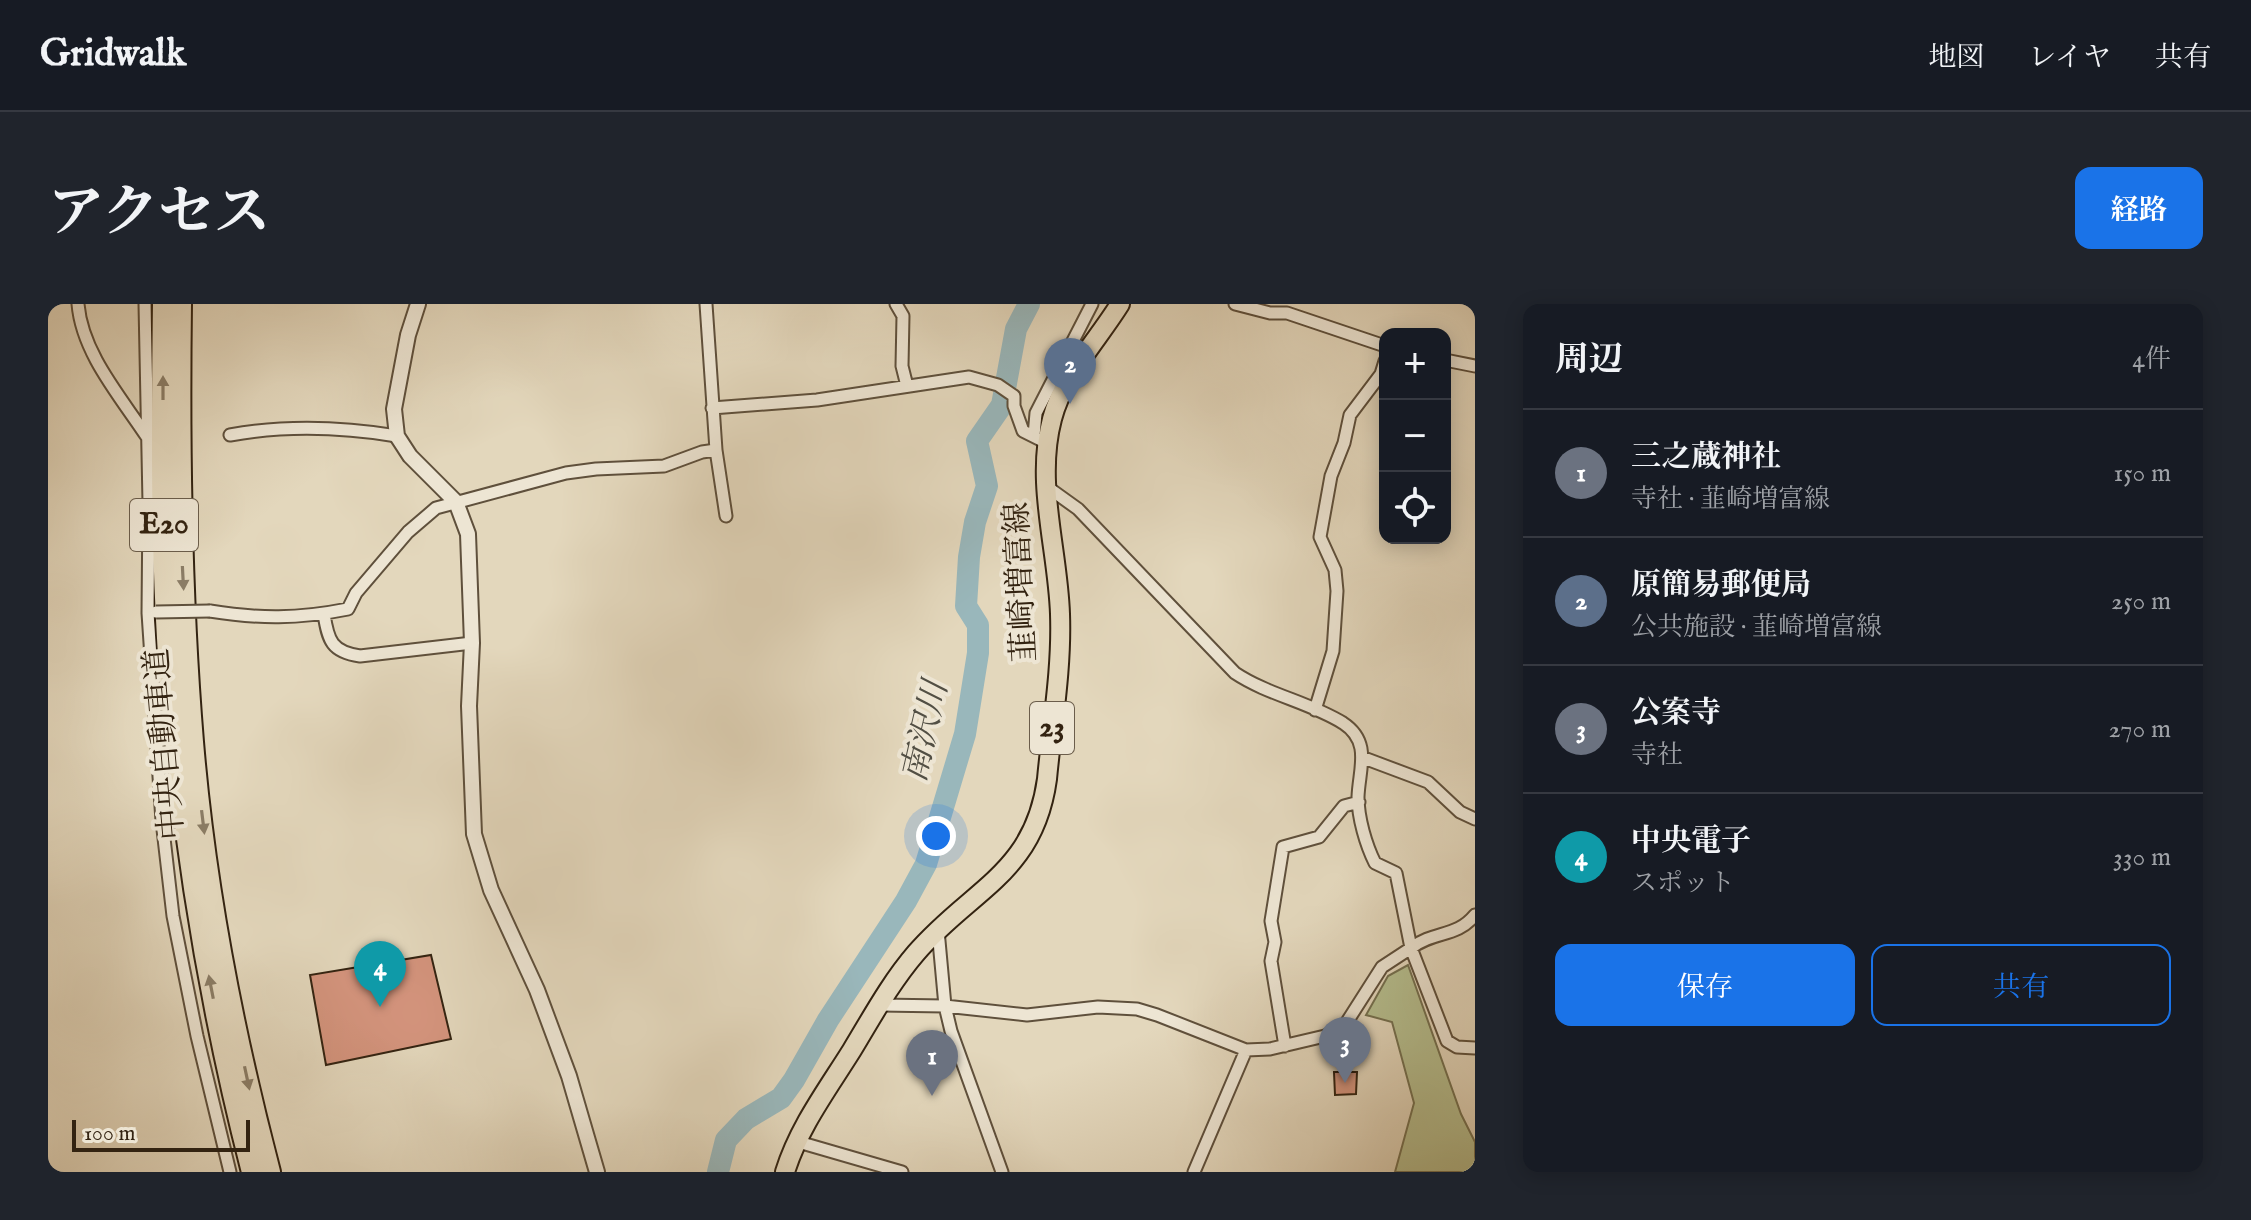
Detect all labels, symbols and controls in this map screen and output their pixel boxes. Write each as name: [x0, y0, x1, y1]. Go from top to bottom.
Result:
text: Gridwalk: [40, 31, 186, 79]
text: 地図: [1928, 41, 1984, 76]
text: レイヤ: [2028, 41, 2111, 76]
text: 共有: [2155, 41, 2211, 76]
button: 経路: [2075, 167, 2203, 249]
text: アクセス: [48, 179, 270, 250]
map controls: [1379, 328, 1451, 544]
button: +: [1379, 328, 1451, 400]
pin: 2: [1044, 338, 1096, 404]
text: 周辺: [1555, 339, 1623, 382]
text: 4件: [2132, 343, 2171, 376]
one-way arrow: [156, 375, 169, 400]
button: −: [1379, 400, 1451, 472]
text: 三之蔵神社: [1631, 439, 1781, 477]
text: 1: [1576, 457, 1586, 490]
text: 150 m: [2113, 457, 2171, 490]
button: locate: [1379, 472, 1451, 544]
text: 寺社 · 韮崎増富線: [1631, 483, 1830, 516]
road number: E20: [130, 499, 198, 551]
street label: 韮崎増富線: [997, 501, 1047, 663]
one-way arrow: [177, 566, 190, 591]
text: 原簡易郵便局: [1631, 567, 1811, 605]
text: 2: [1575, 585, 1587, 618]
text: 250 m: [2111, 585, 2171, 618]
text: 公共施設 · 韮崎増富線: [1631, 611, 1882, 644]
street label: 中央自動車道: [137, 647, 195, 841]
water label: 南沢川: [894, 674, 959, 787]
text: 公案寺: [1631, 695, 1721, 733]
road number: 23: [1030, 702, 1074, 754]
text: 3: [1576, 713, 1586, 746]
text: 270 m: [2108, 713, 2171, 746]
text: 寺社: [1631, 739, 1683, 772]
one-way arrow: [197, 810, 210, 835]
your location: [916, 816, 956, 856]
text: 中央電子: [1631, 823, 1751, 861]
text: 4: [1575, 841, 1587, 874]
text: 330 m: [2113, 841, 2171, 874]
text: スポット: [1631, 867, 1735, 900]
pin: 4: [354, 941, 406, 1007]
button: 保存: [1555, 944, 1855, 1026]
button: 共有: [1871, 944, 2171, 1026]
one-way arrow: [204, 974, 216, 999]
pin: 3: [1319, 1017, 1371, 1083]
pin: 1: [906, 1030, 958, 1096]
one-way arrow: [241, 1066, 253, 1091]
scale bar: [72, 1116, 250, 1152]
text: 100 m: [84, 1120, 136, 1148]

